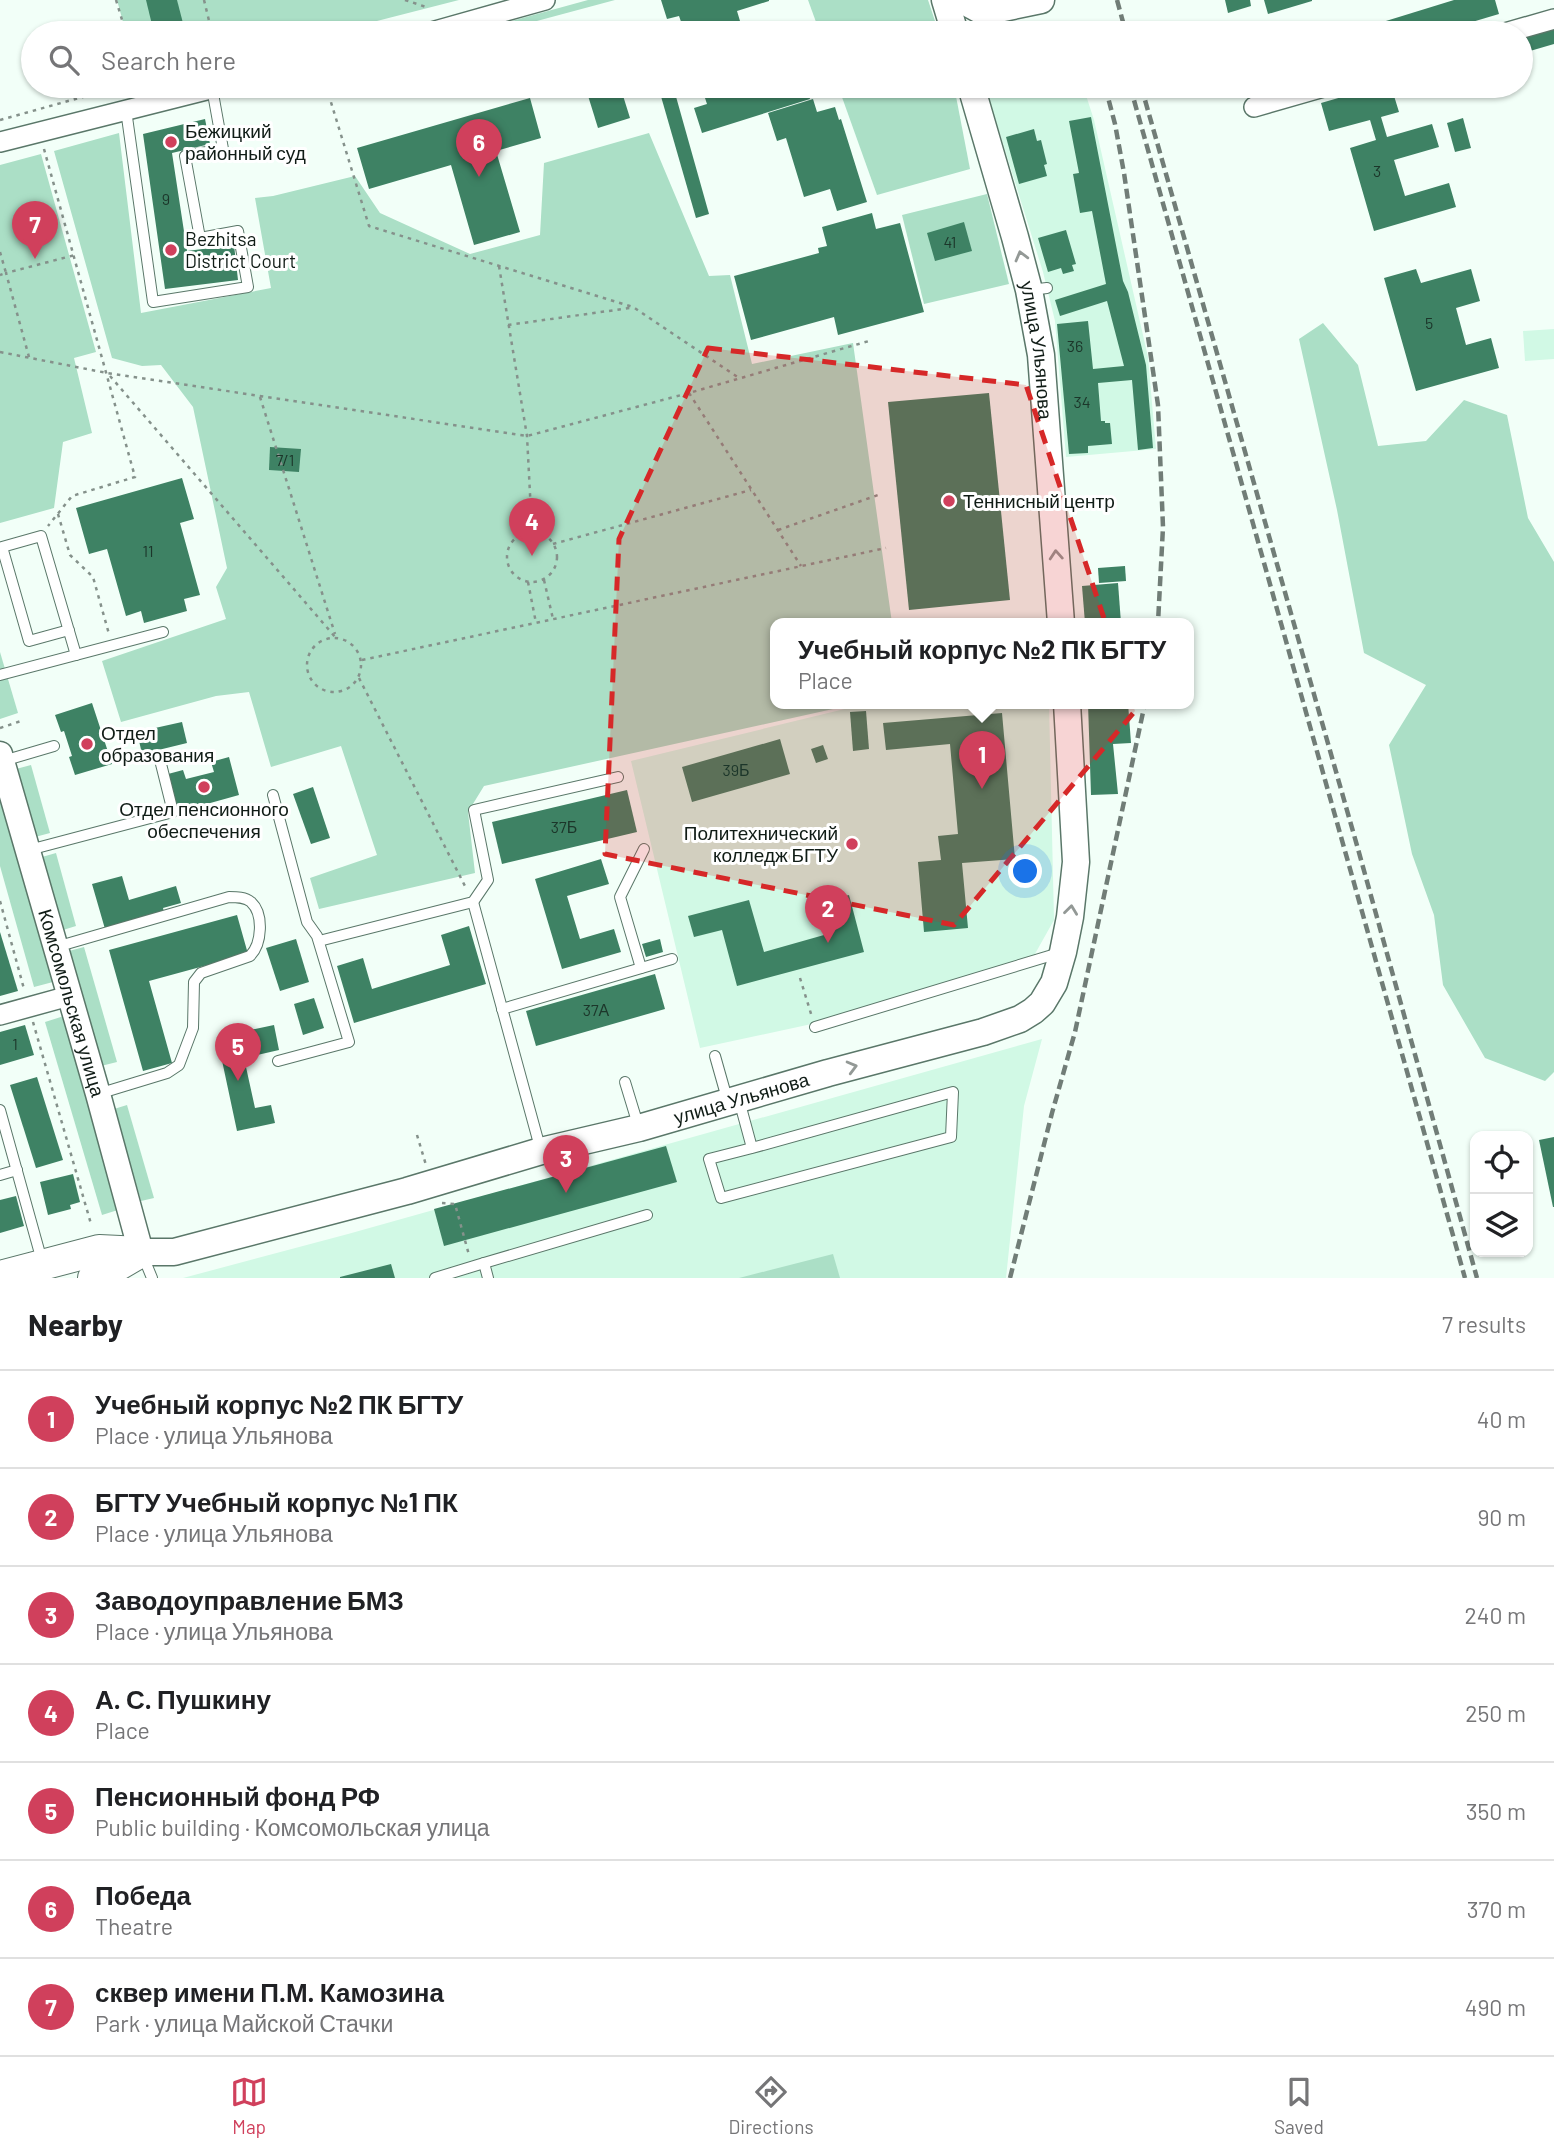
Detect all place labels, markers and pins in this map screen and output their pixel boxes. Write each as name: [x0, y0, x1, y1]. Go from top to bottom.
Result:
place label: Бежицкий районный суд: [185, 119, 306, 164]
pin: 6: [456, 119, 502, 177]
marker: Бежицкий районный суд: [163, 134, 179, 150]
pin: 7: [12, 201, 58, 259]
place label: Bezhitsa District Court: [185, 227, 296, 272]
marker: Bezhitsa District Court: [163, 242, 179, 258]
place label: Теннисный центр: [963, 489, 1115, 512]
marker: Теннисный центр: [941, 493, 957, 509]
pin: 4: [509, 498, 555, 556]
place label: Отдел образования: [101, 721, 214, 766]
pin: 1: [959, 731, 1005, 789]
marker: Отдел образования: [79, 736, 95, 752]
marker: Отдел пенсионного обеспечения: [196, 779, 212, 795]
place label: Отдел пенсионного обеспечения: [119, 797, 289, 842]
place label: Политехнический колледж БГТУ: [684, 821, 839, 866]
marker: Политехнический колледж БГТУ: [844, 836, 860, 852]
pin: 2: [805, 885, 851, 943]
pin: 5: [215, 1023, 261, 1081]
pin: 3: [543, 1135, 589, 1193]

